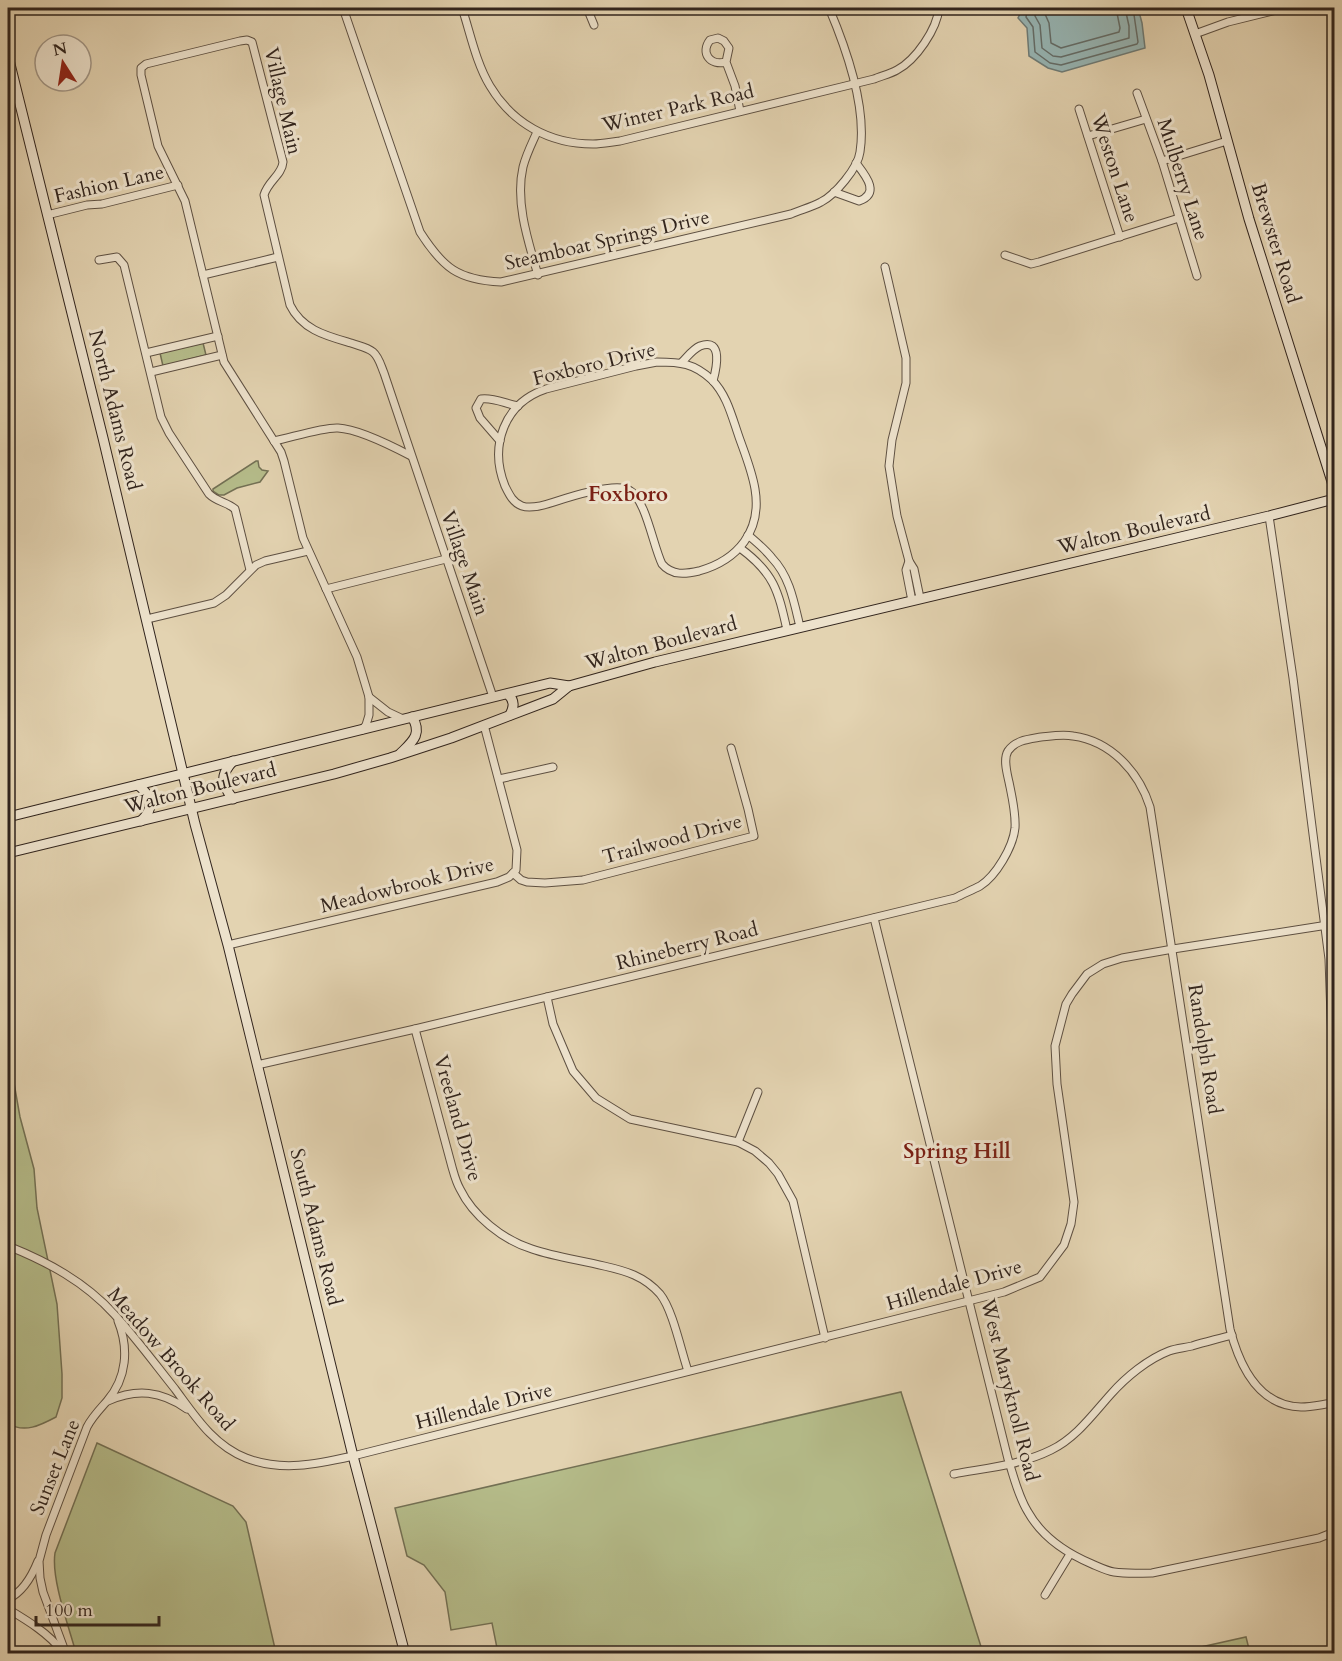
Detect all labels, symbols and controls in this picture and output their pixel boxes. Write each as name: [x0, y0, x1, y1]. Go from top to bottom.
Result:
north arrow: [33, 33, 93, 93]
text: N: [51, 37, 69, 62]
street label: Village Main: [258, 45, 309, 158]
street label: Winter Park Road: [598, 77, 757, 139]
street label: Weston Lane: [1084, 109, 1145, 226]
street label: Mulberry Lane: [1151, 115, 1215, 243]
street label: Fashion Lane: [51, 158, 167, 210]
street label: Brewster Road: [1245, 179, 1307, 307]
street label: Steamboat Springs Drive: [502, 203, 712, 277]
street label: North Adams Road: [82, 327, 148, 493]
street label: Foxboro Drive: [530, 336, 658, 392]
district label: Foxboro: [588, 480, 668, 509]
street label: Walton Boulevard: [1054, 499, 1213, 561]
street label: Village Main: [434, 507, 496, 620]
street label: Walton Boulevard: [581, 610, 740, 676]
street label: Walton Boulevard: [120, 756, 279, 820]
street label: Trailwood Drive: [599, 807, 745, 871]
street label: Meadowbrook Drive: [317, 850, 497, 920]
street label: Rhineberry Road: [613, 915, 761, 977]
street label: Randolph Road: [1181, 982, 1229, 1116]
street label: Vreeland Drive: [427, 1052, 489, 1184]
district label: Spring Hill: [903, 1137, 1011, 1166]
street label: South Adams Road: [283, 1146, 349, 1309]
street label: Hillendale Drive: [883, 1253, 1025, 1317]
street label: Meadow Brook Road: [101, 1281, 241, 1437]
street label: West Maryknoll Road: [974, 1295, 1046, 1484]
street label: Hillendale Drive: [413, 1376, 555, 1436]
street label: Sunset Lane: [24, 1415, 86, 1519]
scale bar: [36, 1589, 159, 1627]
text: 100 m: [45, 1598, 93, 1623]

